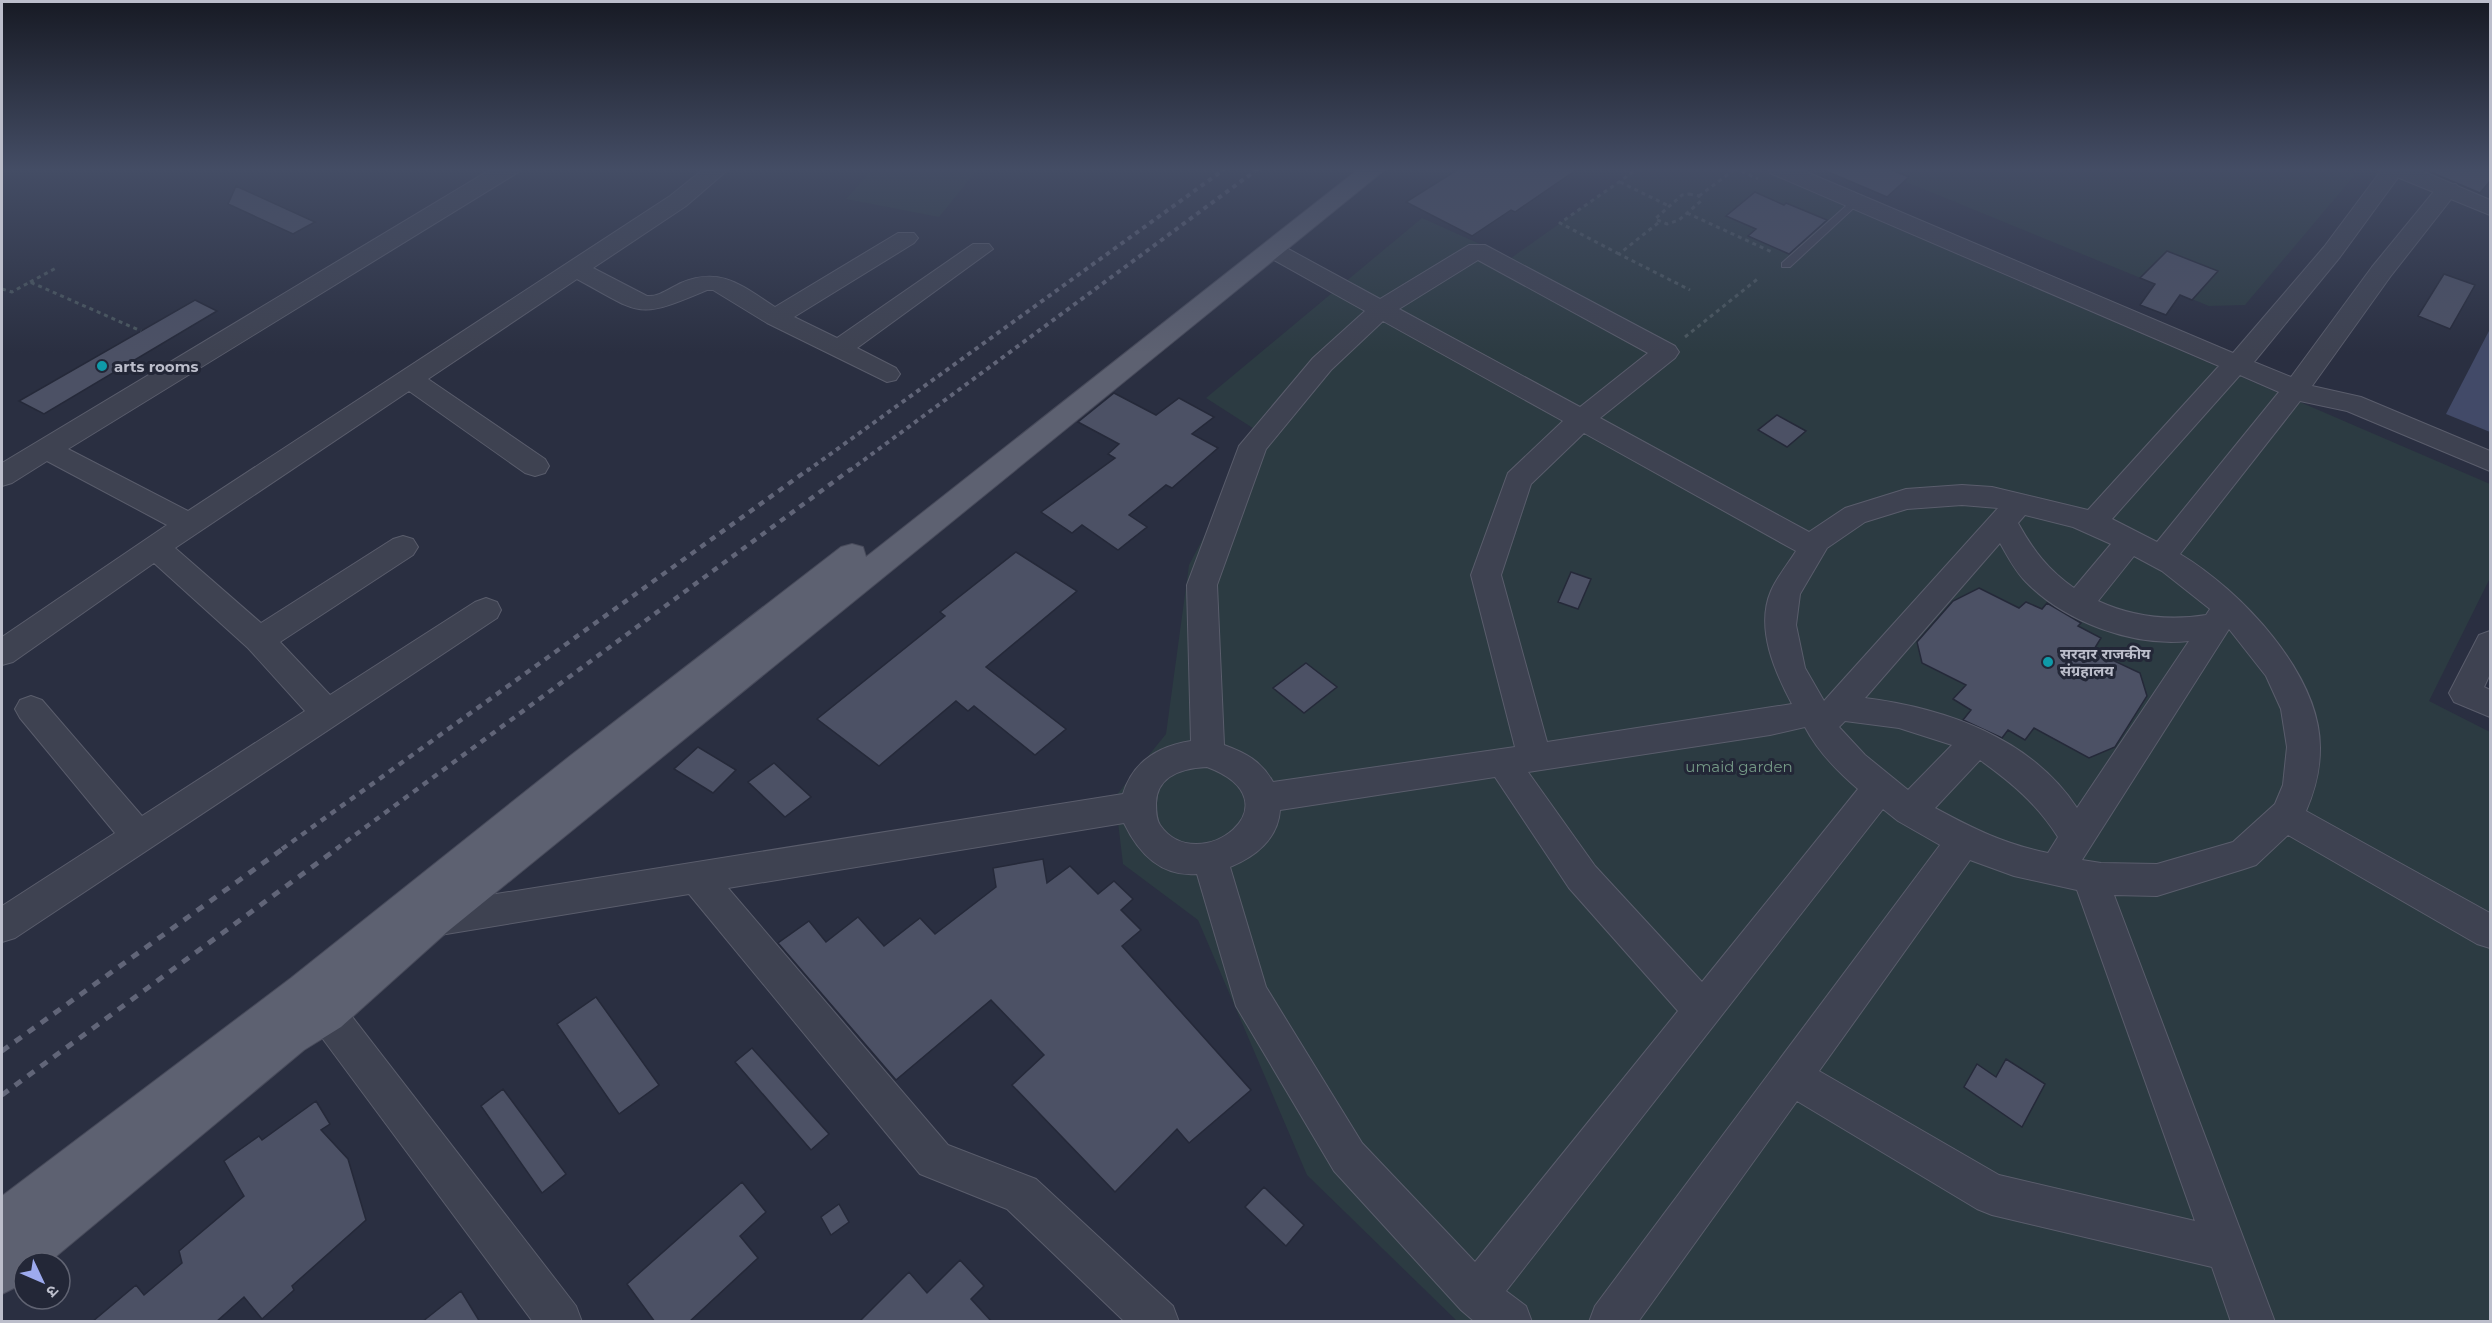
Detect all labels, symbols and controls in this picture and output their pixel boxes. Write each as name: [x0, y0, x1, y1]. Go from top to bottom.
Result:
place label: arts rooms: [114, 357, 198, 376]
marker: arts rooms: [95, 359, 109, 373]
place label: सरदार राजकीय संग्रहालय: [2060, 644, 2151, 680]
marker: सरदार राजकीय संग्रहालय: [2041, 655, 2055, 669]
park label: umaid garden: [1685, 757, 1793, 776]
north arrow: [12, 1251, 72, 1311]
text: उ: [42, 1281, 63, 1301]

